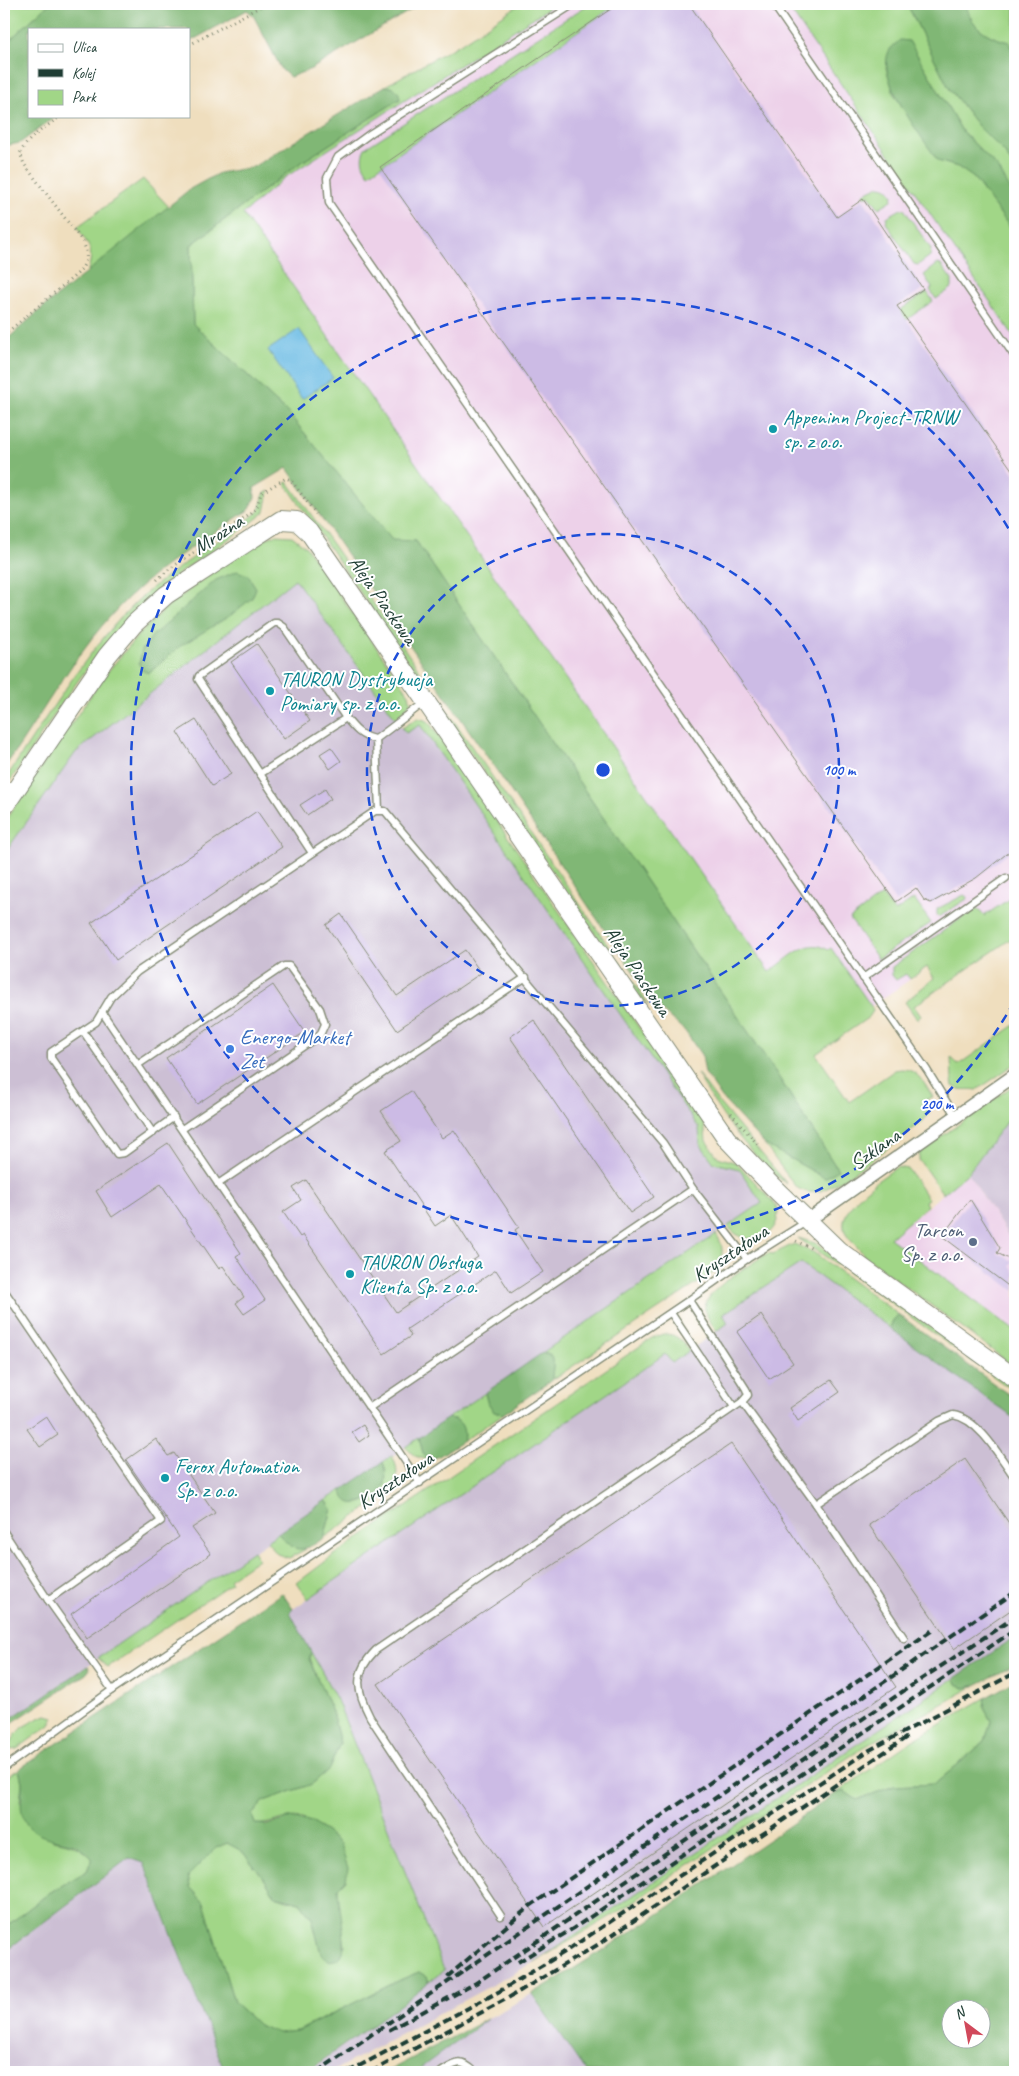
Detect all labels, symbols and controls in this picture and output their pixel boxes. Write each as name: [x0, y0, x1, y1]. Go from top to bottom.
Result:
legend: [28, 28, 190, 118]
text: Ulica: [72, 38, 97, 57]
text: Kolej: [72, 64, 96, 83]
text: Park: [72, 88, 97, 107]
place label: Appeninn Project-TRNW sp. z o.o.: [783, 404, 962, 454]
marker: Appeninn Project-TRNW sp. z o.o.: [767, 423, 779, 435]
street label: Mroźna: [188, 507, 250, 560]
street label: Aleja Piaskowa: [343, 550, 425, 652]
place label: TAURON Dystrybucja Pomiary sp. z o.o.: [280, 666, 434, 716]
marker: TAURON Dystrybucja Pomiary sp. z o.o.: [264, 685, 276, 697]
centre of rings: [594, 761, 612, 779]
text: 100 m: [823, 761, 857, 780]
street label: Aleja Piaskowa: [598, 921, 679, 1023]
place label: Energo-Market Zet: [240, 1024, 353, 1074]
marker: Energo-Market Zet: [224, 1043, 236, 1055]
text: 200 m: [921, 1095, 955, 1114]
street label: Szklana: [845, 1122, 906, 1176]
street label: Kryształowa: [687, 1217, 774, 1288]
place label: Tarcon Sp. z o.o.: [901, 1217, 965, 1267]
marker: Tarcon Sp. z o.o.: [967, 1236, 979, 1248]
place label: TAURON Obsługa Klienta Sp. z o.o.: [360, 1249, 483, 1299]
marker: TAURON Obsługa Klienta Sp. z o.o.: [344, 1268, 356, 1280]
street label: Kryształowa: [352, 1444, 439, 1515]
place label: Ferox Automation Sp. z o.o.: [175, 1453, 300, 1503]
marker: Ferox Automation Sp. z o.o.: [159, 1472, 171, 1484]
north arrow: [942, 1998, 992, 2048]
text: N: [951, 2003, 970, 2023]

